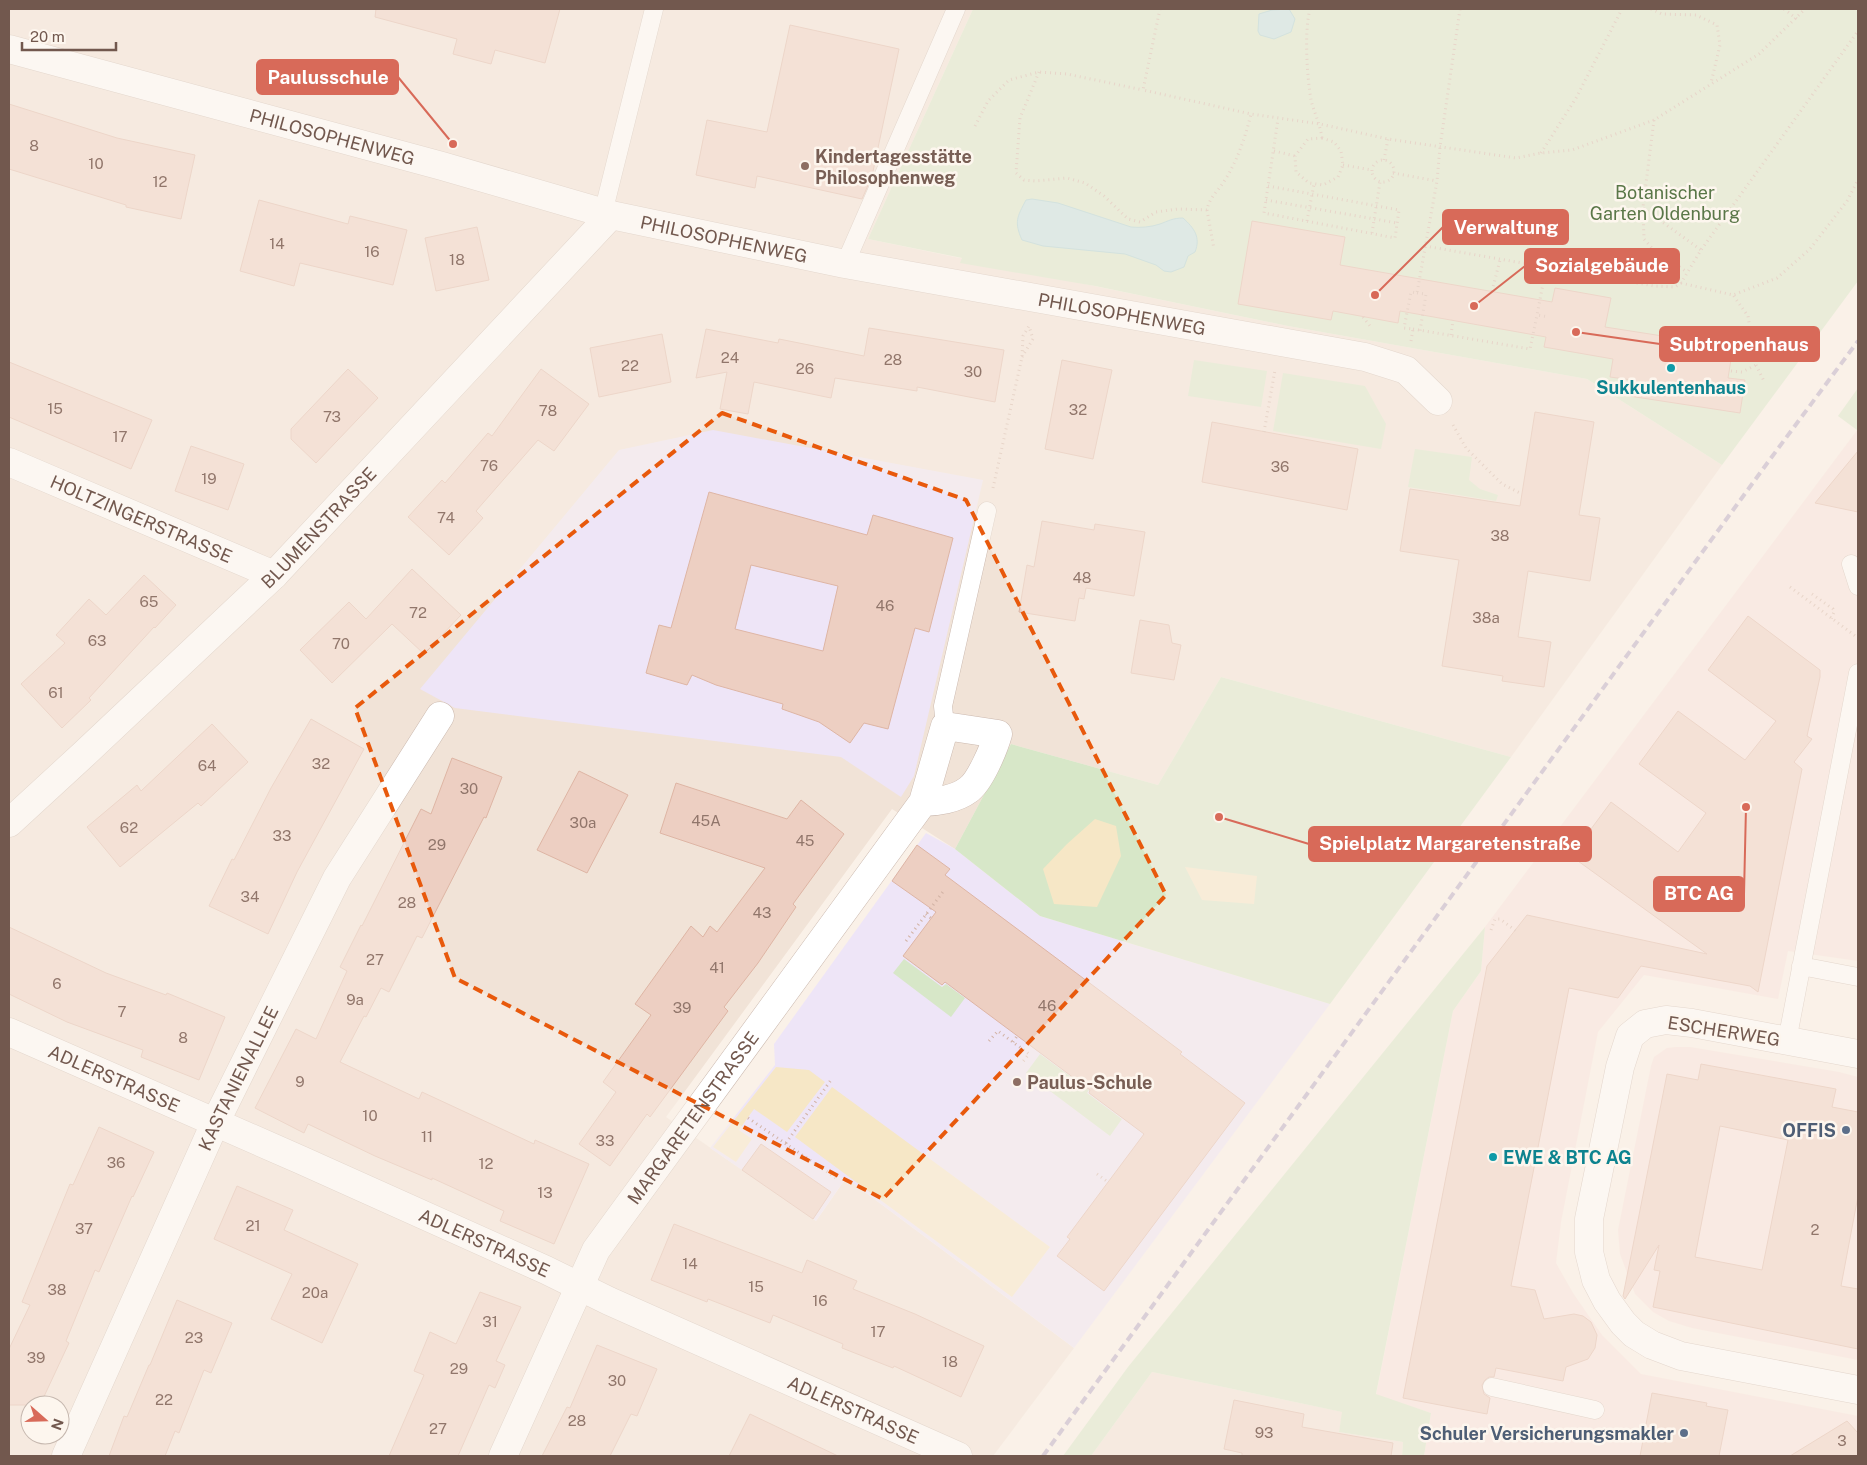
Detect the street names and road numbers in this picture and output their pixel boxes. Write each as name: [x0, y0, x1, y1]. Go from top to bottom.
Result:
street label: PHILOSOPHENWEG: [247, 104, 417, 169]
street label: PHILOSOPHENWEG: [639, 211, 810, 266]
street label: PHILOSOPHENWEG: [1036, 288, 1208, 339]
street label: BLUMENSTRASSE: [257, 463, 380, 592]
street label: HOLTZINGERSTRASSE: [47, 470, 236, 567]
street label: KASTANIENALLEE: [194, 1003, 282, 1154]
street label: ESCHERWEG: [1666, 1012, 1782, 1050]
street label: MARGARETENSTRASSE: [623, 1027, 763, 1208]
street label: ADLERSTRASSE: [45, 1040, 183, 1116]
street label: ADLERSTRASSE: [416, 1204, 553, 1281]
street label: ADLERSTRASSE: [785, 1371, 922, 1448]

